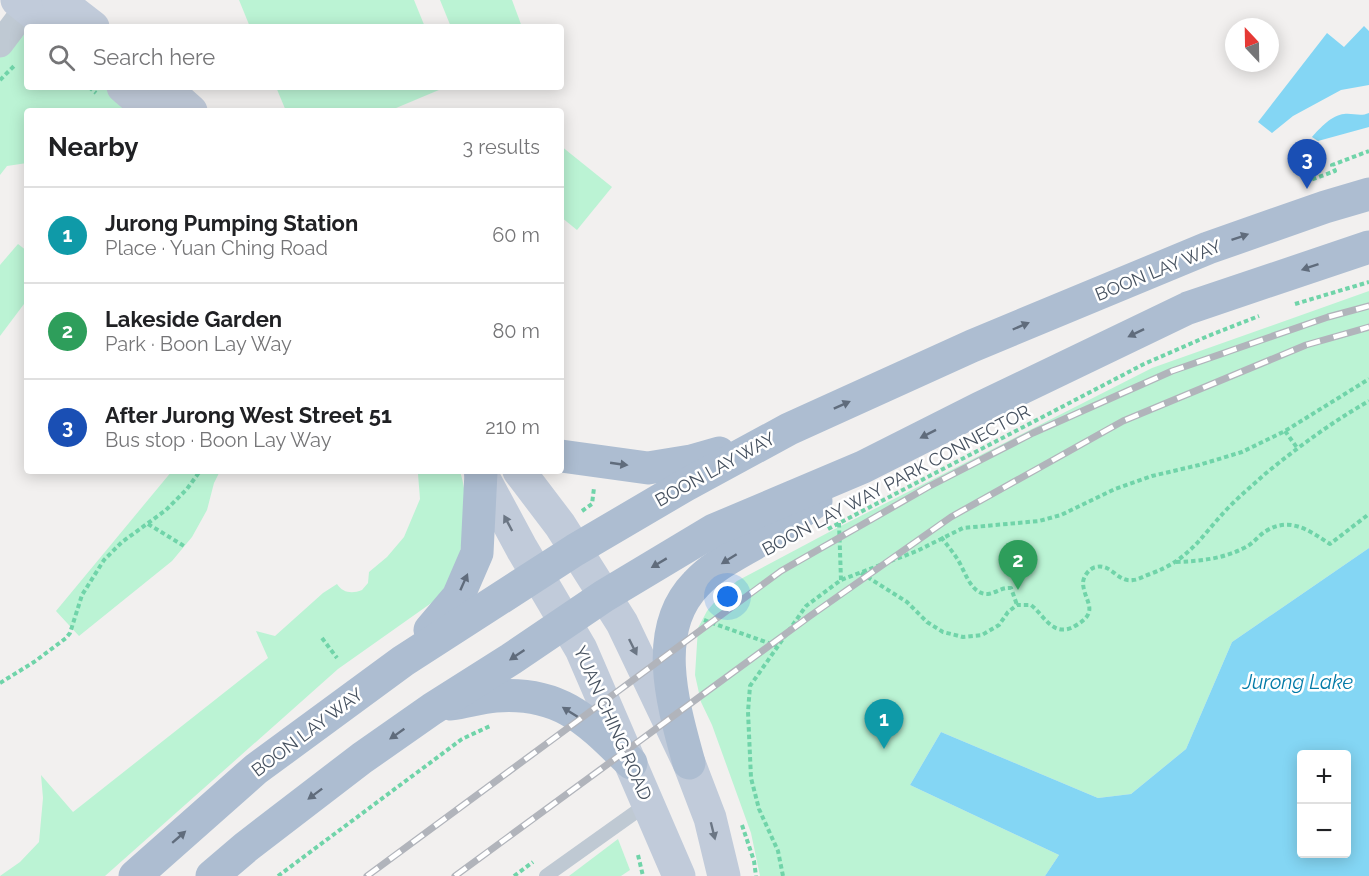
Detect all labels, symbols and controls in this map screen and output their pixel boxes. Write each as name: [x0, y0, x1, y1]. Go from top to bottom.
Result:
north arrow: [1225, 18, 1279, 72]
search box: [24, 24, 564, 90]
icon: search: [45, 41, 78, 74]
text: Search here: [93, 44, 215, 70]
text: Nearby: [48, 132, 138, 162]
text: 3 results: [462, 135, 540, 159]
pin: 3: [1288, 140, 1326, 189]
text: Jurong Pumping Station: [105, 210, 358, 236]
text: 1: [63, 223, 72, 247]
text: 60 m: [492, 223, 540, 247]
one-way arrow: [1231, 231, 1249, 241]
street label: BOON LAY WAY: [1092, 235, 1224, 305]
text: Place · Yuan Ching Road: [105, 236, 328, 260]
one-way arrow: [1301, 262, 1319, 272]
text: Lakeside Garden: [105, 306, 282, 332]
text: 2: [62, 319, 73, 343]
text: 80 m: [492, 319, 540, 343]
one-way arrow: [1012, 321, 1030, 331]
one-way arrow: [1127, 329, 1144, 338]
text: Park · Boon Lay Way: [105, 332, 292, 356]
street label: BOON LAY WAY PARK CONNECTOR: [758, 400, 1034, 560]
one-way arrow: [834, 400, 851, 409]
text: After Jurong West Street 51: [105, 402, 392, 428]
text: 3: [62, 415, 73, 439]
text: 210 m: [485, 415, 540, 439]
street label: BOON LAY WAY: [651, 427, 779, 511]
text: Bus stop · Boon Lay Way: [105, 428, 331, 452]
one-way arrow: [920, 429, 937, 439]
one-way arrow: [609, 460, 628, 469]
one-way arrow: [503, 515, 513, 532]
pin: 2: [998, 540, 1038, 590]
one-way arrow: [720, 554, 737, 565]
one-way arrow: [651, 558, 667, 569]
one-way arrow: [460, 573, 469, 590]
your location: [713, 582, 742, 611]
one-way arrow: [629, 638, 638, 655]
street label: YUAN CHING ROAD: [569, 643, 657, 804]
one-way arrow: [509, 649, 525, 660]
water label: Jurong Lake: [1242, 670, 1354, 694]
street label: BOON LAY WAY: [247, 683, 367, 781]
pin: 1: [864, 700, 904, 749]
one-way arrow: [562, 706, 579, 717]
one-way arrow: [389, 728, 405, 740]
map controls: [1297, 750, 1351, 858]
button: +: [1297, 750, 1351, 804]
one-way arrow: [308, 788, 324, 800]
button: −: [1297, 804, 1351, 858]
one-way arrow: [709, 822, 719, 840]
one-way arrow: [171, 831, 186, 844]

